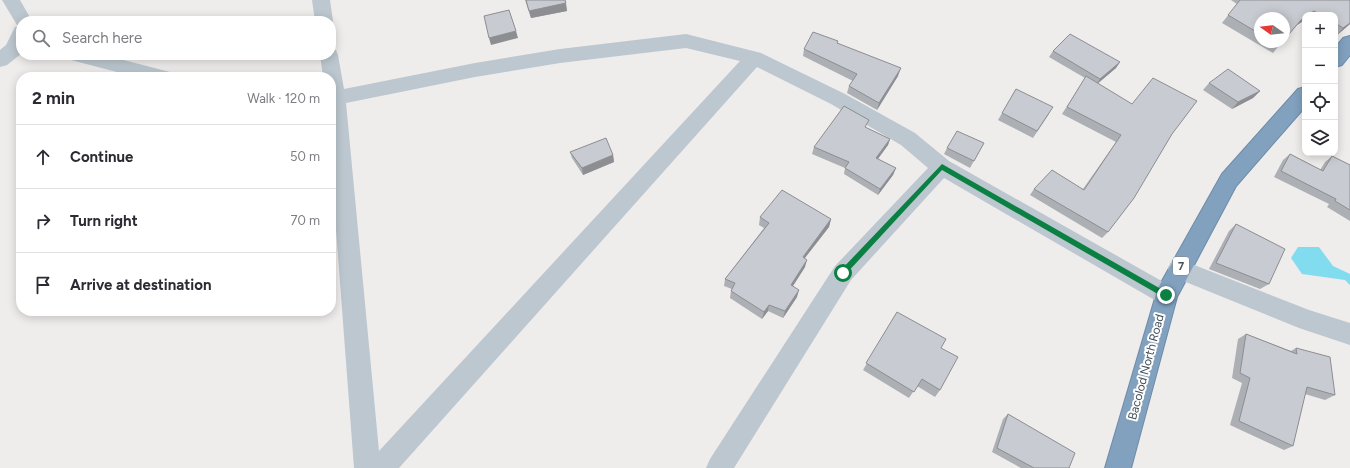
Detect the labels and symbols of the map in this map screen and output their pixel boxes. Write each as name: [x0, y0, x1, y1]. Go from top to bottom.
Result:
north arrow: [1254, 12, 1290, 48]
road number: 7: [1173, 257, 1189, 275]
route start: [834, 264, 852, 282]
route end: [1157, 286, 1175, 304]
street label: Bacolod North Road: [1125, 313, 1167, 421]

